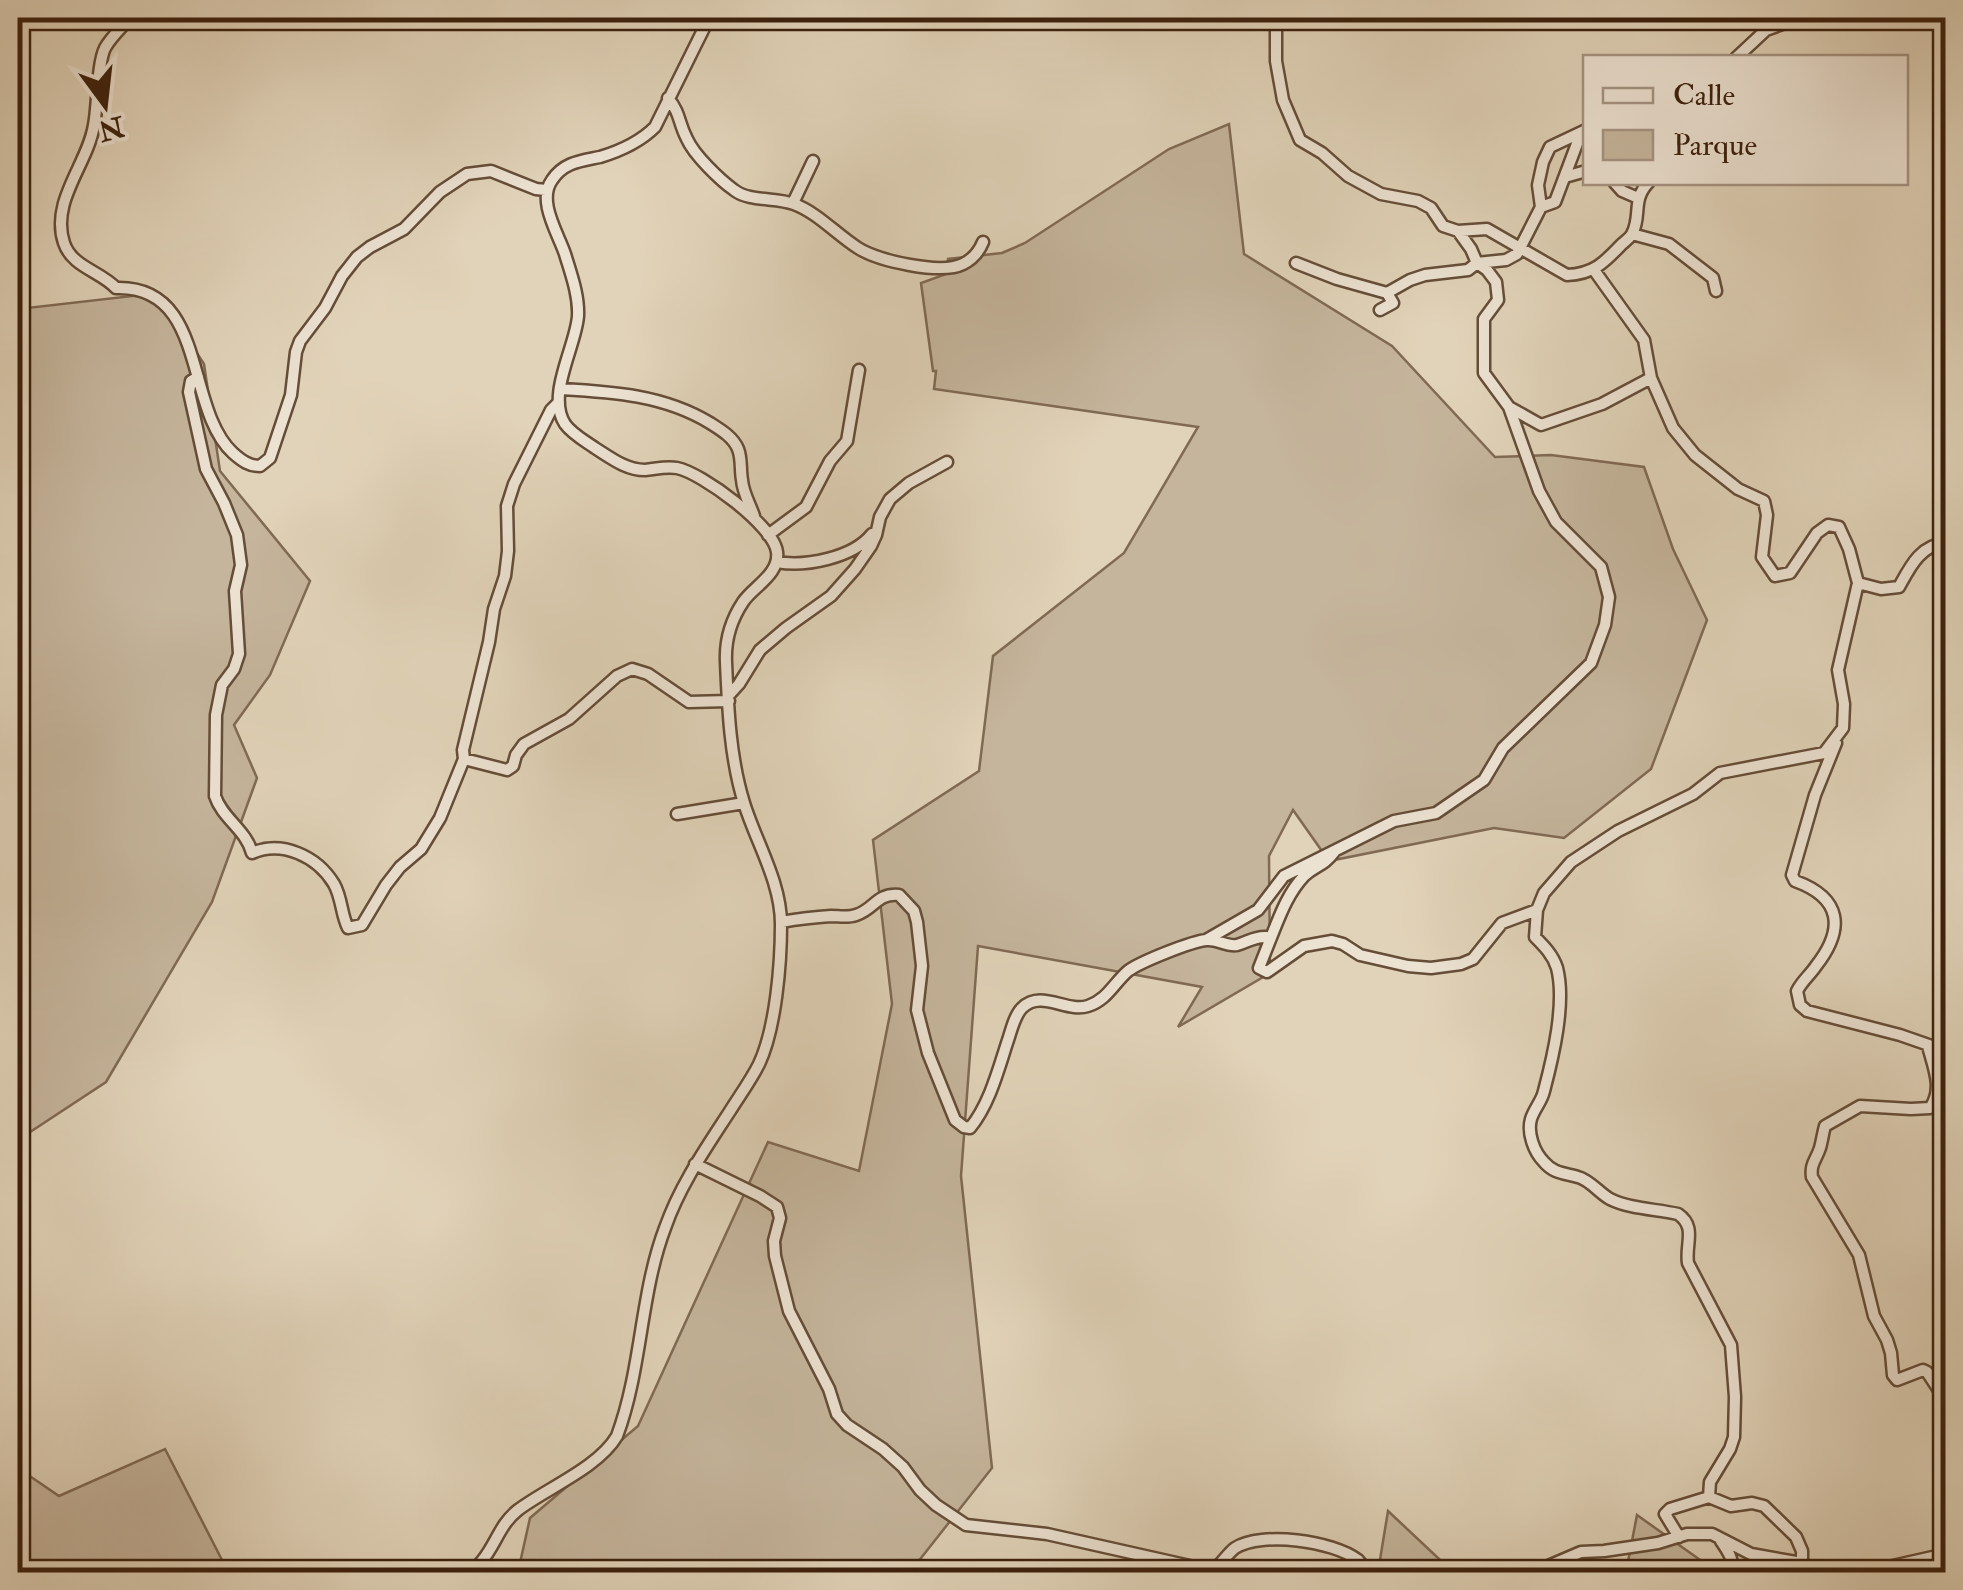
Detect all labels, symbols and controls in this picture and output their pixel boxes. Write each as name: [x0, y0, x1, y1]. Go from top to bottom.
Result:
north arrow: [55, 55, 155, 155]
legend: [1583, 55, 1908, 185]
text: Calle: [1673, 77, 1735, 114]
text: N: [94, 107, 129, 148]
text: Parque: [1673, 127, 1757, 164]

